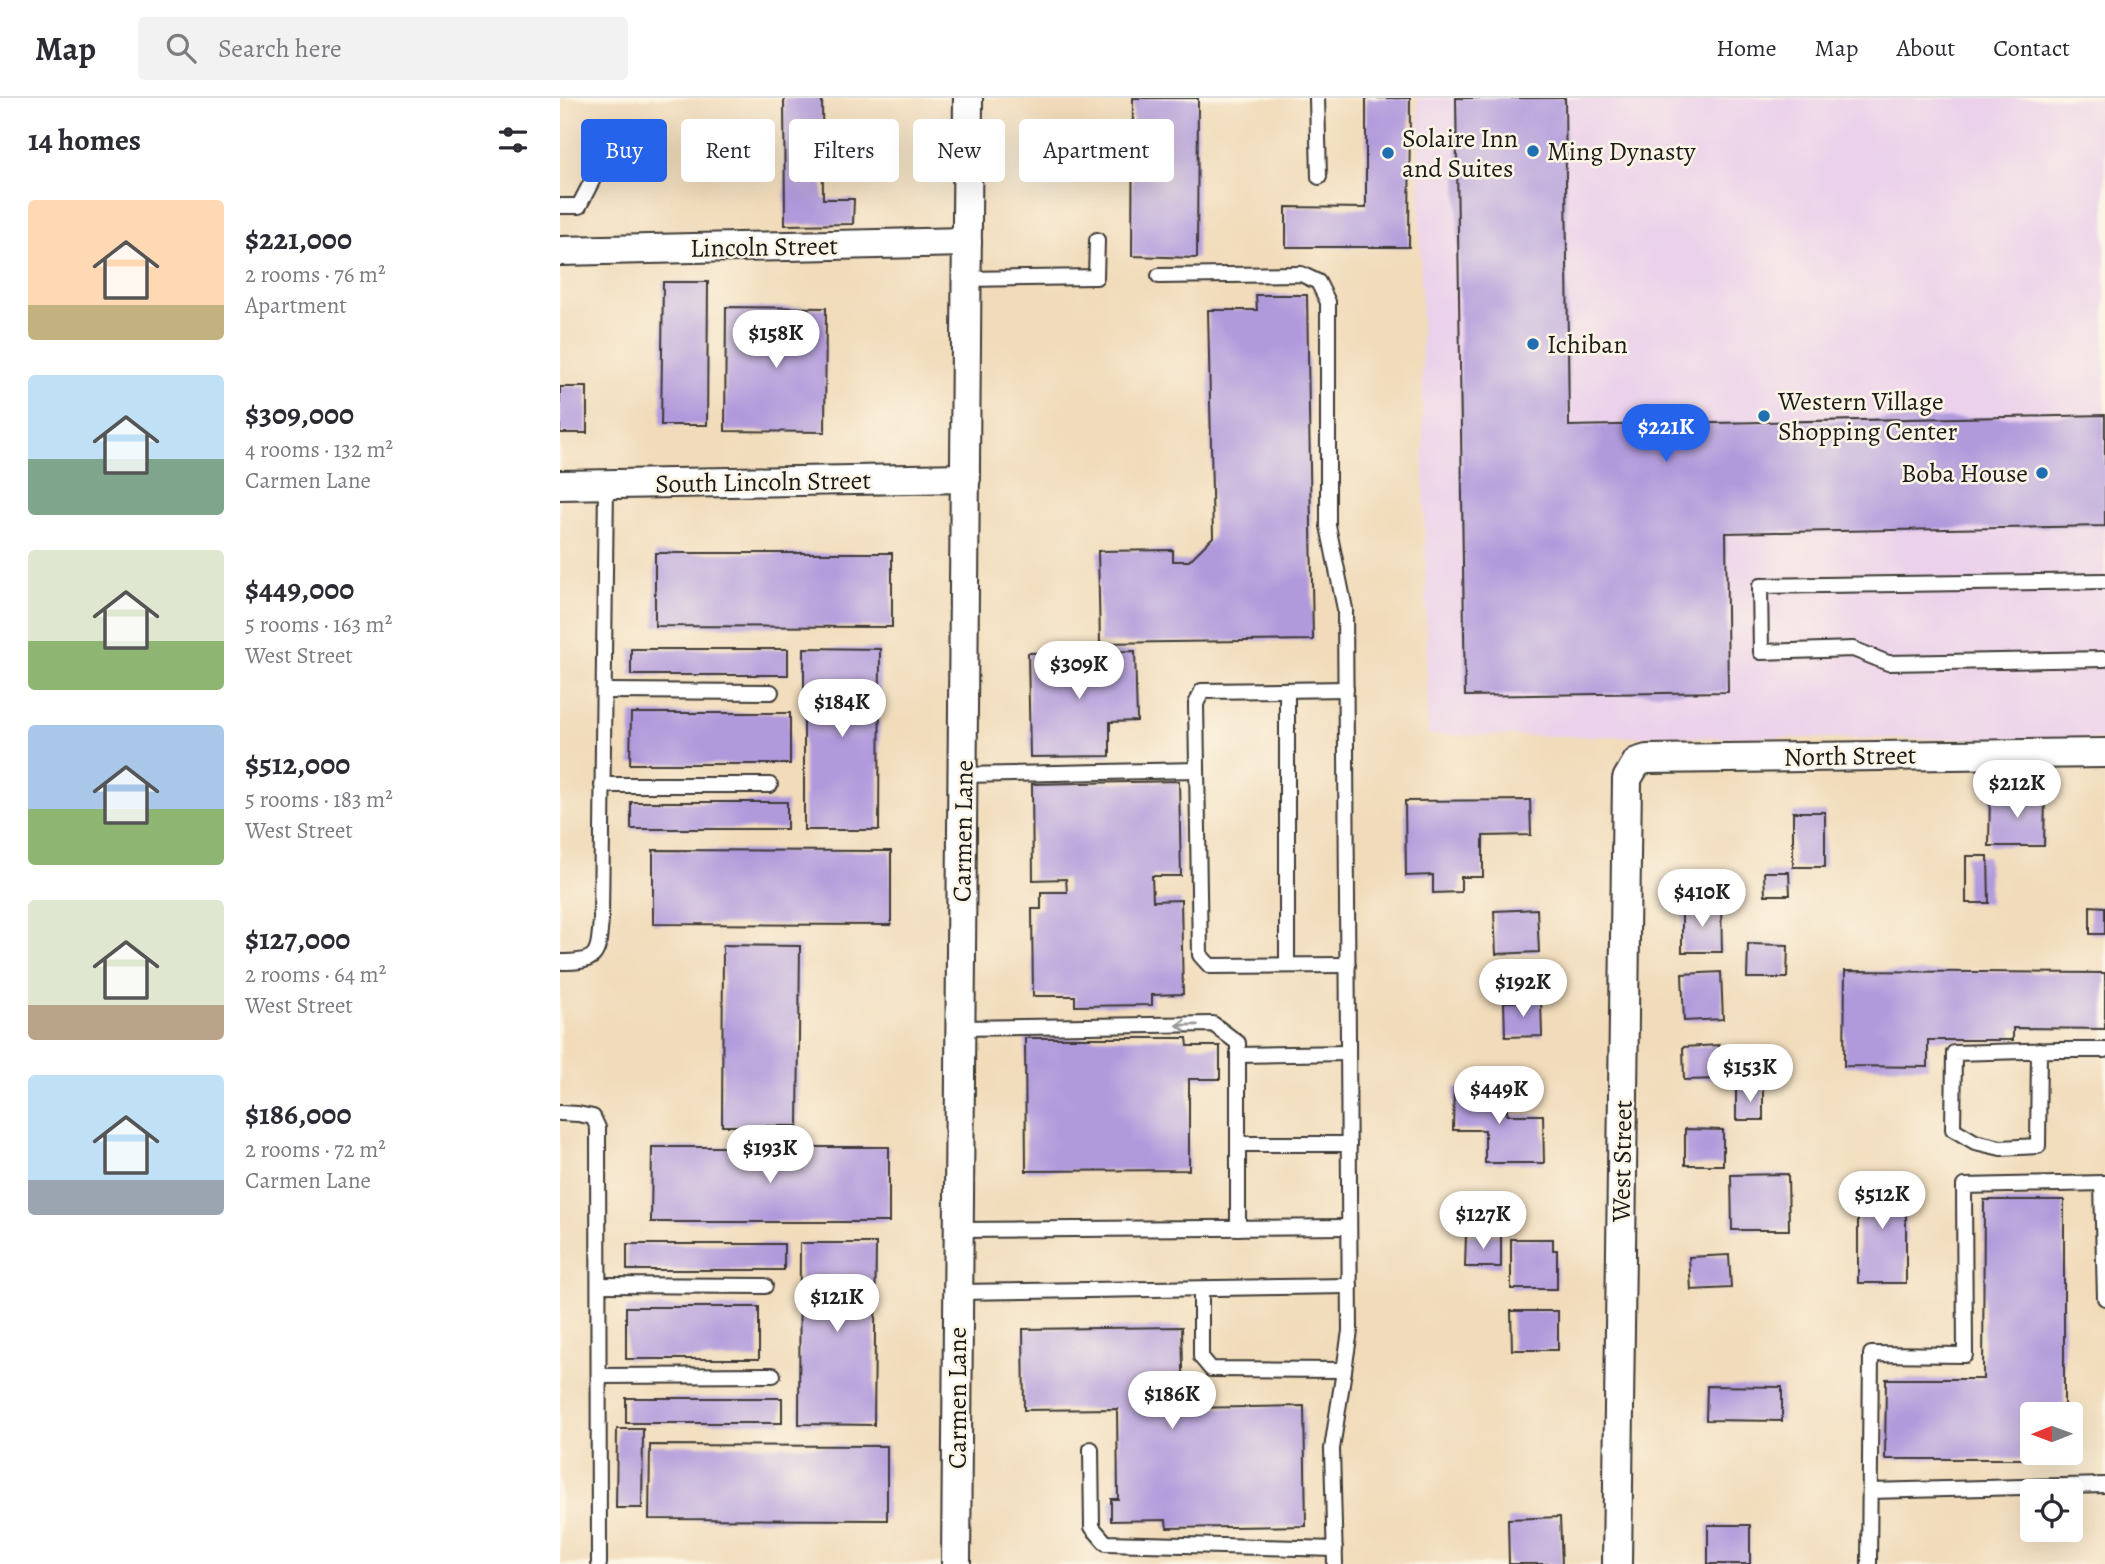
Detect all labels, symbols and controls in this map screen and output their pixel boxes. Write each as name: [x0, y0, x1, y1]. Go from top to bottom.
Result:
search box: [138, 17, 628, 80]
text: Map: [35, 26, 96, 71]
icon: search: [162, 29, 200, 67]
text: Search here: [218, 31, 342, 66]
text: Home: [1716, 32, 1777, 64]
text: Map: [1815, 32, 1859, 64]
text: About: [1897, 32, 1955, 64]
text: Contact: [1993, 32, 2070, 64]
chip: Buy: [581, 119, 667, 182]
chip: Rent: [681, 119, 775, 182]
chip: Filters: [789, 119, 899, 182]
chip: New: [913, 119, 1005, 182]
chip: Apartment: [1019, 119, 1174, 182]
text: 14 homes: [28, 120, 141, 160]
icon: filters: [494, 121, 532, 159]
place label: Solaire Inn and Suites: [1402, 121, 1518, 186]
place label: Ming Dynasty: [1547, 134, 1696, 169]
marker: Ming Dynasty: [1525, 143, 1541, 159]
marker: Solaire Inn and Suites: [1380, 145, 1396, 161]
text: $221,000: [245, 219, 352, 259]
icon: home: [84, 228, 168, 312]
street label: Lincoln Street: [690, 228, 839, 266]
text: 2 rooms · 76 m²: [245, 259, 386, 290]
text: Apartment: [245, 290, 347, 321]
pin: $158K: [727, 310, 825, 370]
text: $158K: [749, 317, 803, 348]
place label: Ichiban: [1547, 327, 1628, 362]
marker: Ichiban: [1525, 336, 1541, 352]
place label: Western Village Shopping Center: [1777, 384, 1957, 449]
text: $309,000: [245, 394, 354, 434]
icon: home: [84, 403, 168, 487]
pin: $221K: [1617, 404, 1715, 464]
marker: Western Village Shopping Center: [1756, 408, 1772, 424]
text: $221K: [1638, 411, 1694, 442]
text: 4 rooms · 132 m²: [245, 434, 393, 465]
place label: Boba House: [1901, 456, 2028, 491]
street label: South Lincoln Street: [655, 463, 872, 501]
text: Carmen Lane: [245, 465, 371, 496]
marker: Boba House: [2034, 465, 2050, 481]
text: $449,000: [245, 569, 354, 609]
icon: home: [84, 578, 168, 662]
text: 5 rooms · 163 m²: [245, 609, 392, 640]
text: West Street: [245, 640, 353, 671]
pin: $309K: [1030, 642, 1128, 701]
text: $309K: [1050, 648, 1108, 679]
pin: $184K: [793, 680, 891, 739]
text: $184K: [814, 686, 870, 717]
street label: North Street: [1783, 737, 1917, 775]
text: $512,000: [245, 744, 350, 784]
icon: home: [84, 753, 168, 837]
street label: Carmen Lane: [944, 760, 982, 902]
pin: $212K: [1968, 760, 2066, 820]
text: $212K: [1989, 767, 2045, 798]
text: 5 rooms · 183 m²: [245, 784, 393, 815]
text: West Street: [245, 815, 353, 846]
pin: $410K: [1653, 870, 1751, 929]
text: $410K: [1674, 876, 1730, 907]
text: $127,000: [245, 919, 350, 959]
icon: home: [84, 928, 168, 1012]
text: 2 rooms · 64 m²: [245, 959, 386, 990]
pin: $192K: [1474, 960, 1572, 1019]
text: $192K: [1495, 966, 1551, 997]
text: West Street: [245, 990, 353, 1021]
one-way arrow: [1176, 1018, 1199, 1031]
pin: $153K: [1701, 1044, 1799, 1104]
text: $153K: [1723, 1051, 1777, 1082]
pin: $449K: [1450, 1066, 1548, 1126]
text: $449K: [1470, 1073, 1528, 1104]
text: $186,000: [245, 1094, 351, 1134]
street label: West Street: [1603, 1099, 1641, 1223]
icon: home: [84, 1103, 168, 1187]
pin: $193K: [721, 1126, 819, 1185]
text: $193K: [743, 1132, 797, 1163]
text: 2 rooms · 72 m²: [245, 1134, 386, 1165]
text: Carmen Lane: [245, 1165, 371, 1196]
pin: $512K: [1833, 1172, 1931, 1231]
text: $512K: [1855, 1178, 1910, 1209]
pin: $127K: [1434, 1192, 1532, 1251]
text: $127K: [1456, 1198, 1511, 1229]
pin: $121K: [788, 1274, 886, 1334]
text: $121K: [810, 1281, 864, 1312]
street label: Carmen Lane: [940, 1327, 975, 1469]
pin: $186K: [1123, 1372, 1221, 1431]
text: $186K: [1144, 1378, 1200, 1409]
north arrow: [2020, 1402, 2082, 1465]
map controls: [2020, 1402, 2083, 1542]
button: locate: [2020, 1479, 2083, 1542]

